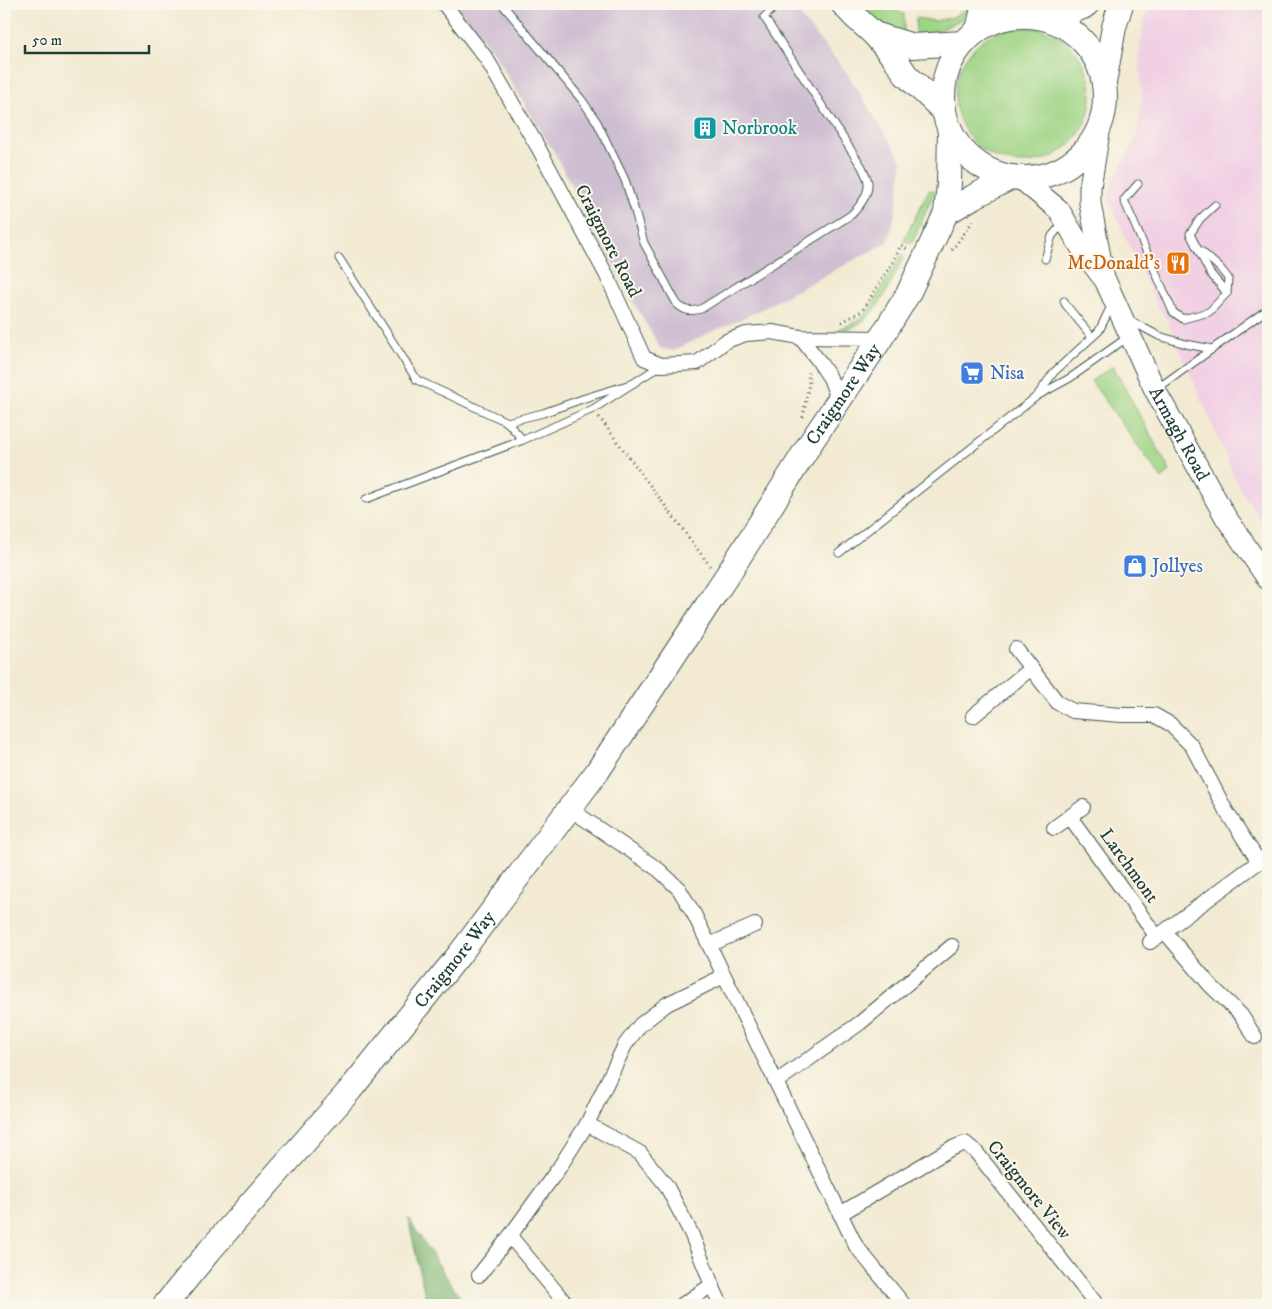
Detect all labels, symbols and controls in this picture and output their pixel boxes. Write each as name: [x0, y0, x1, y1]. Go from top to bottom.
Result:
scale bar: [25, 22, 149, 54]
text: 50 m: [32, 31, 62, 50]
building icon: Norbrook: [692, 115, 718, 141]
place label: Norbrook: [722, 117, 798, 140]
street label: Craigmore Road: [570, 181, 647, 302]
restaurant icon: McDonald's: [1165, 250, 1191, 276]
place label: McDonald's: [1067, 252, 1160, 275]
street label: Craigmore Way: [801, 338, 886, 449]
supermarket icon: Nisa: [959, 360, 985, 386]
place label: Nisa: [990, 362, 1024, 385]
street label: Armagh Road: [1144, 382, 1215, 485]
shop icon: Jollyes: [1122, 553, 1148, 579]
place label: Jollyes: [1150, 555, 1203, 578]
street label: Larchmont: [1094, 824, 1164, 908]
street label: Craigmore Way: [409, 905, 500, 1013]
street label: Craigmore View: [982, 1136, 1076, 1244]

